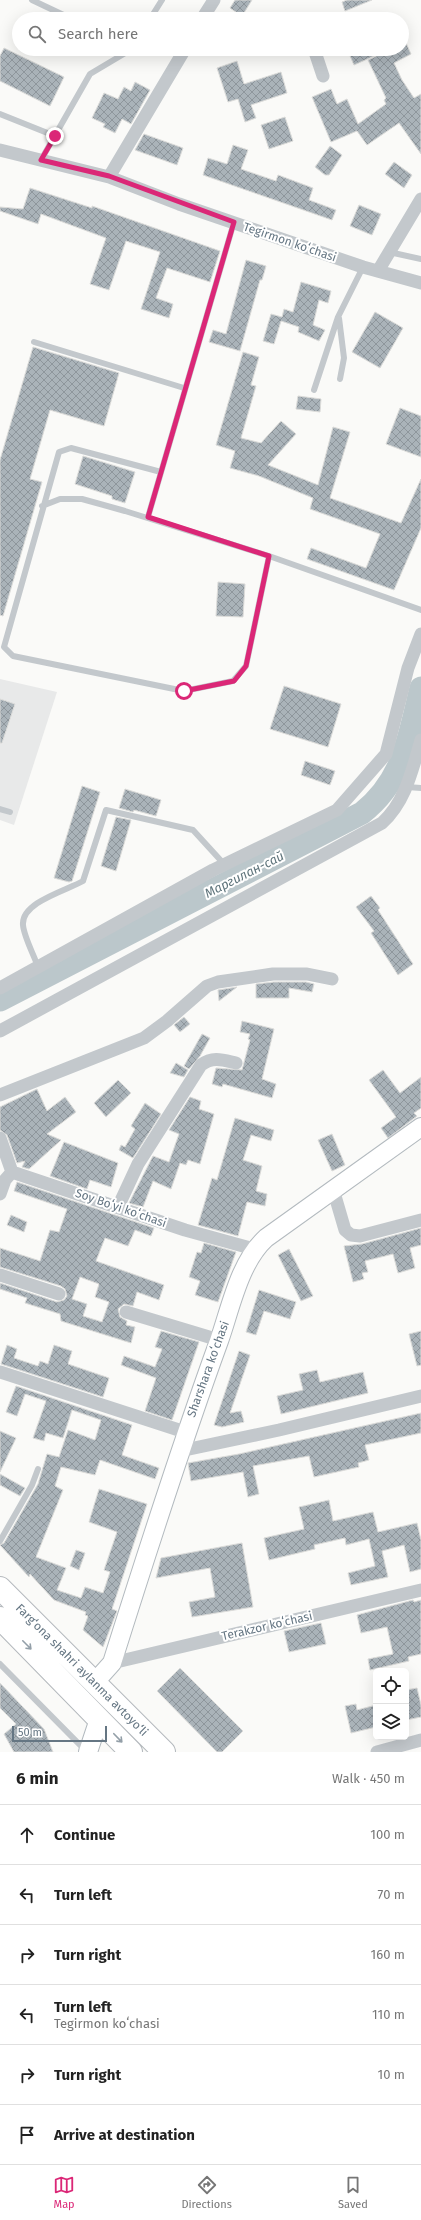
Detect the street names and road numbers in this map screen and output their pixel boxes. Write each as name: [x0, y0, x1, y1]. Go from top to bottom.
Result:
street label: Tegirmon koʻchasi: [242, 219, 339, 264]
street label: Soy Boʻyi koʻchasi: [74, 1185, 169, 1230]
street label: Sharshara koʻchasi: [183, 1319, 232, 1419]
street label: Farg‘ona shahri aylanma avtoyo‘li: [13, 1601, 151, 1739]
street label: Terakzor koʻchasi: [220, 1608, 314, 1643]

